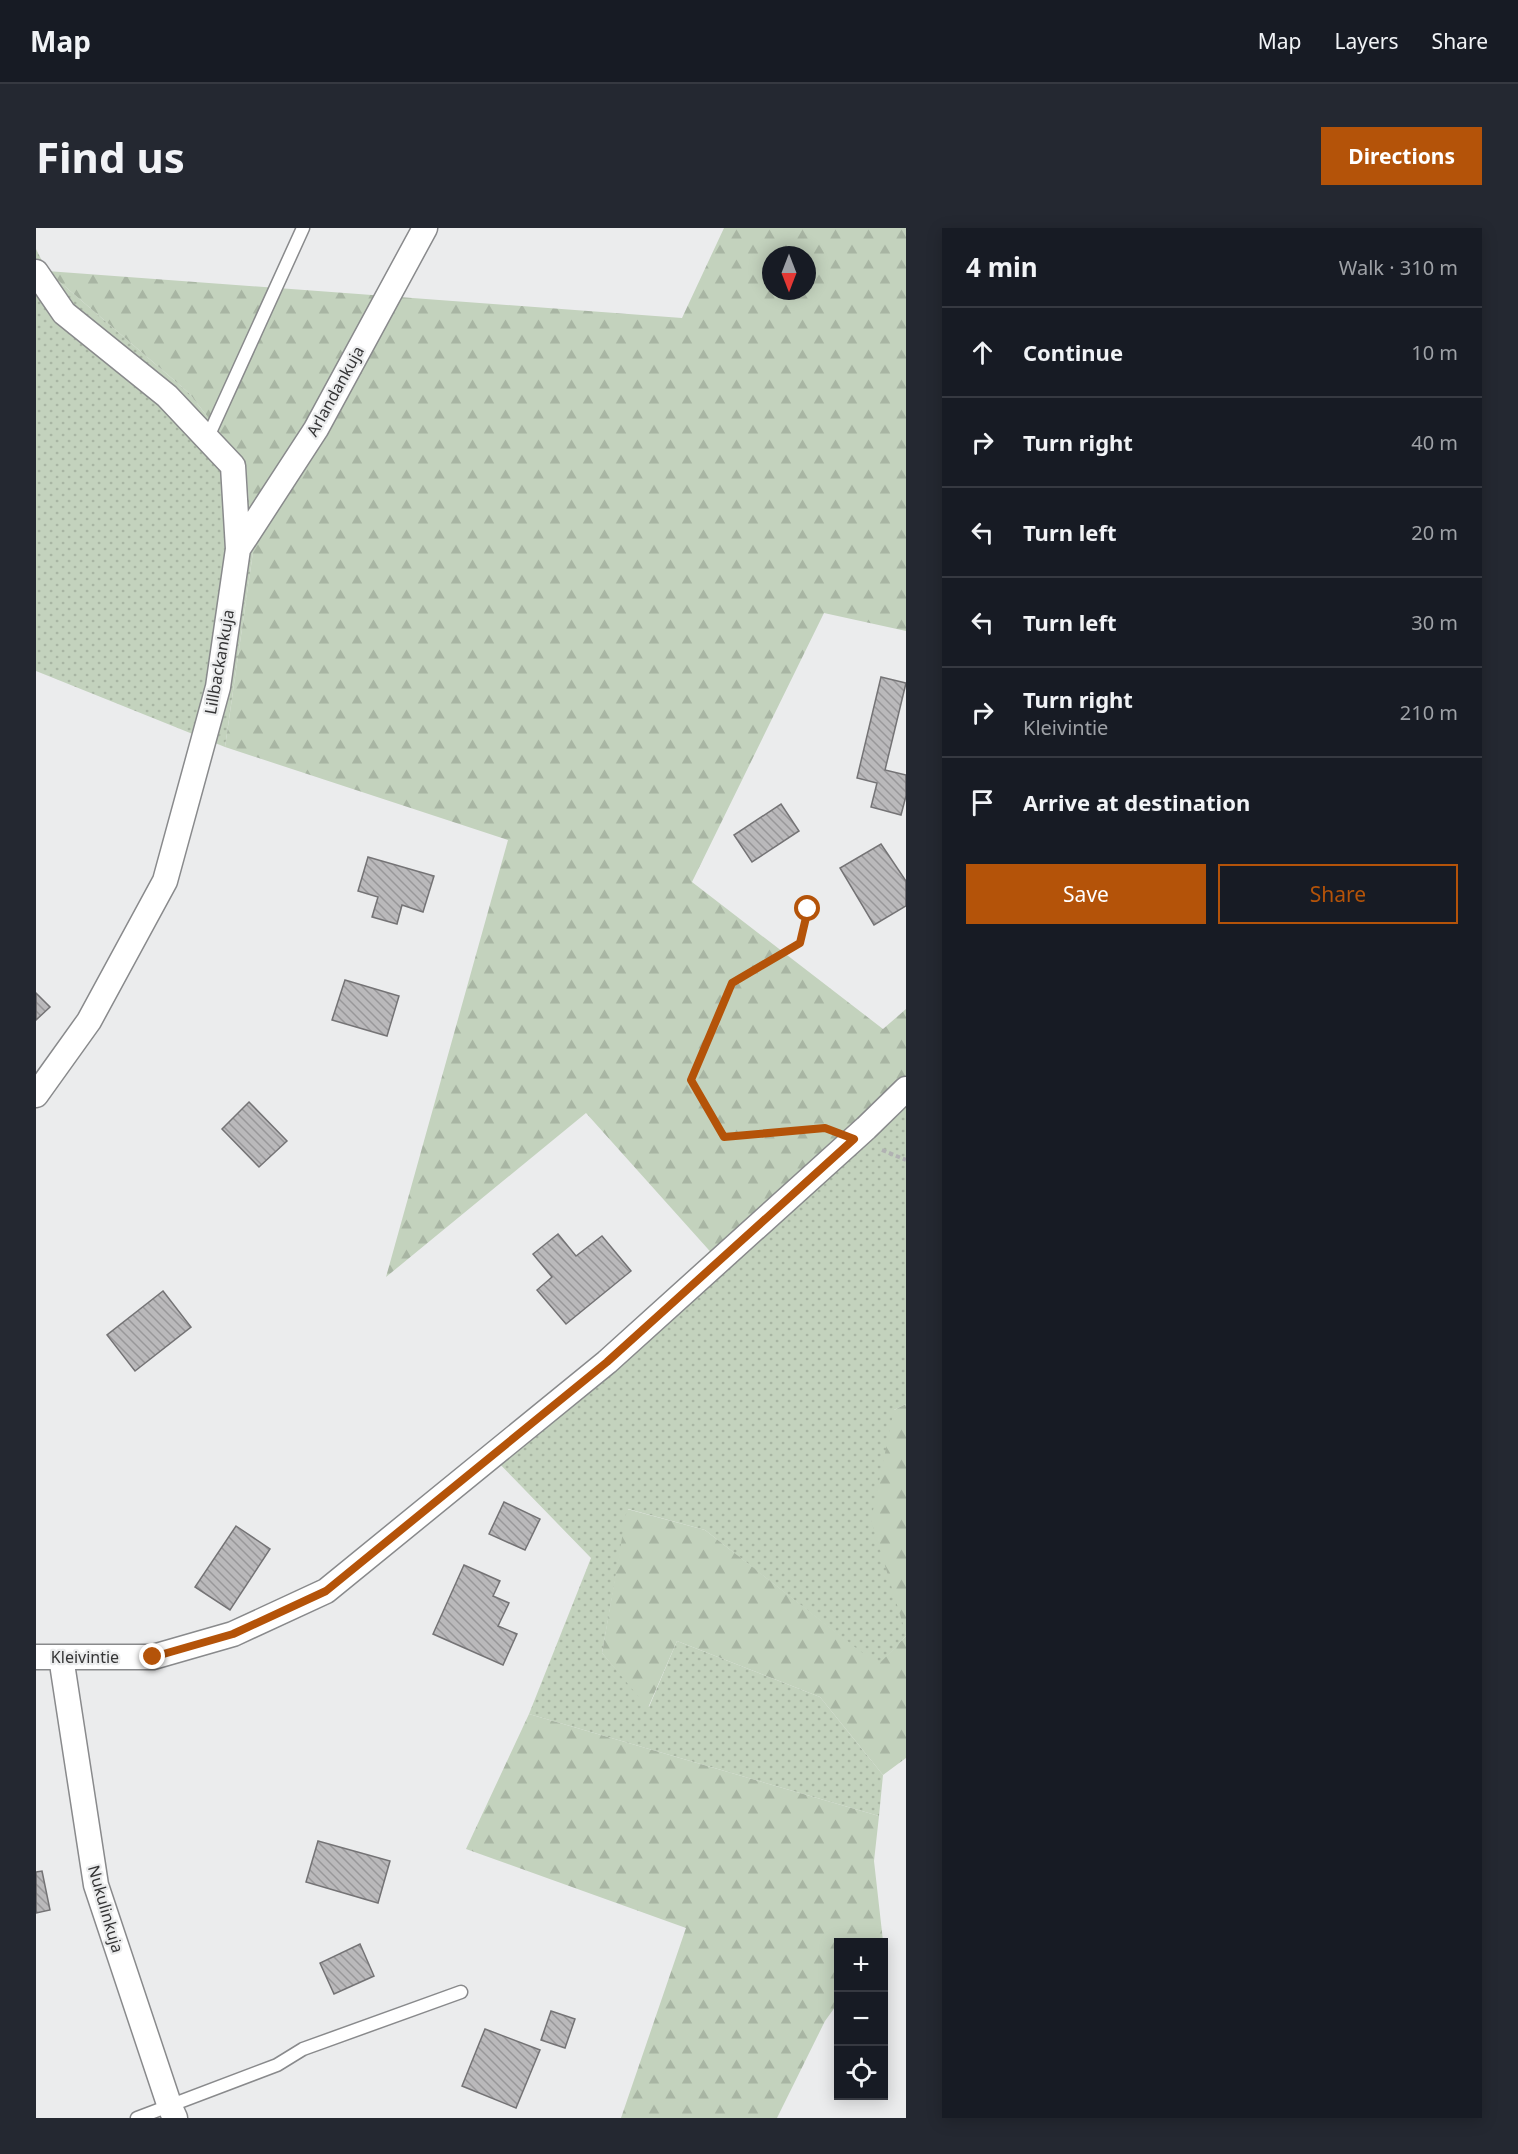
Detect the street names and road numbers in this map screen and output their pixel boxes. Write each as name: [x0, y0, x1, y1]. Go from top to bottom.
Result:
street label: Arlandankuja: [301, 342, 369, 440]
street label: Lillbackankuja: [199, 608, 239, 716]
street label: Kleivintie: [51, 1646, 119, 1668]
street label: Nukulinkuja: [83, 1863, 129, 1955]

